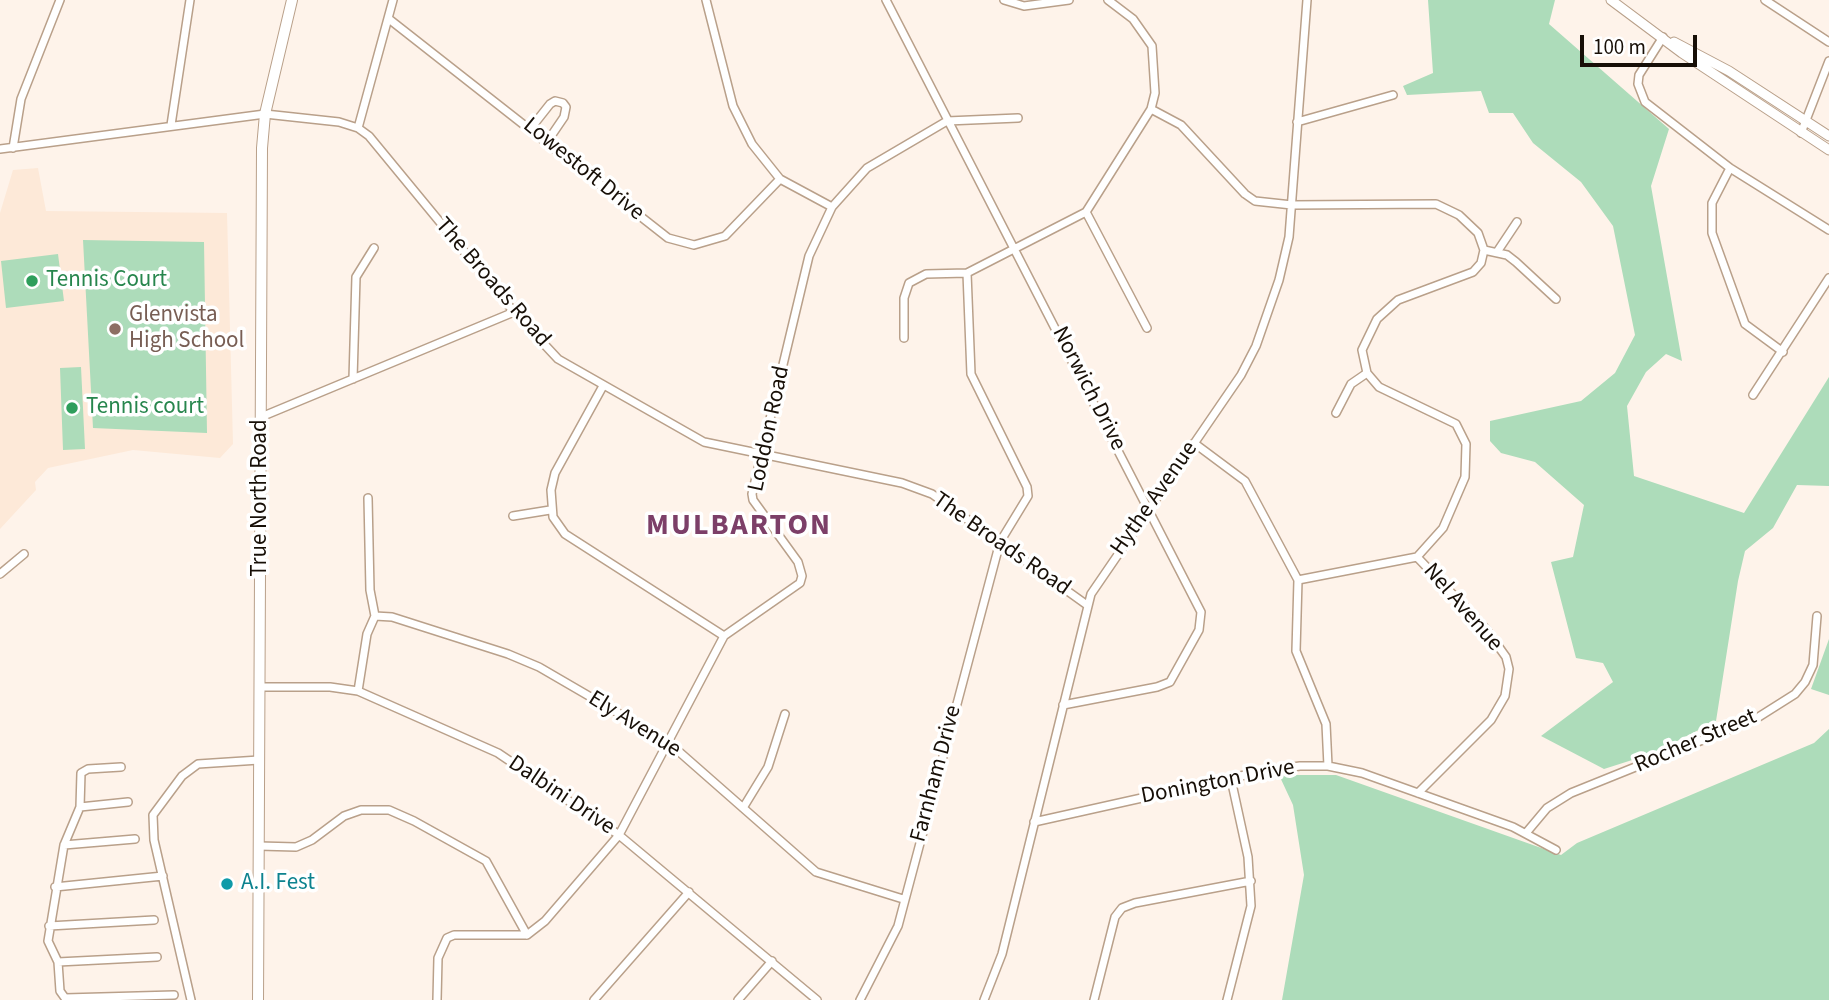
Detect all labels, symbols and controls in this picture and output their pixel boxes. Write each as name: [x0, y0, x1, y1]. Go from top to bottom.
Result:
scale bar: [1584, 21, 1701, 65]
text: 100 m: [1593, 32, 1646, 62]
street label: Lowestoft Drive: [517, 113, 649, 227]
street label: The Broads Road: [428, 213, 556, 353]
place label: Tennis Court: [46, 267, 167, 295]
marker: Tennis Court: [24, 273, 40, 289]
place label: Glenvista High School: [129, 302, 244, 356]
marker: Glenvista High School: [107, 321, 123, 337]
street label: Norwich Drive: [1045, 322, 1131, 456]
street label: Loddon Road: [743, 364, 797, 494]
place label: Tennis court: [86, 394, 204, 422]
marker: Tennis court: [64, 400, 80, 416]
street label: True North Road: [247, 419, 275, 577]
street label: Hythe Avenue: [1106, 437, 1204, 561]
street label: The Broads Road: [927, 487, 1075, 603]
district label: MULBARTON: [647, 509, 831, 545]
street label: Nel Avenue: [1416, 558, 1508, 658]
street label: Ely Avenue: [582, 686, 686, 764]
street label: Farnham Drive: [906, 703, 968, 845]
street label: Rocher Street: [1631, 704, 1761, 780]
street label: Dalbini Drive: [502, 750, 620, 842]
street label: Donington Drive: [1139, 755, 1297, 811]
place label: A.I. Fest: [241, 870, 315, 898]
marker: A.I. Fest: [219, 876, 235, 892]

